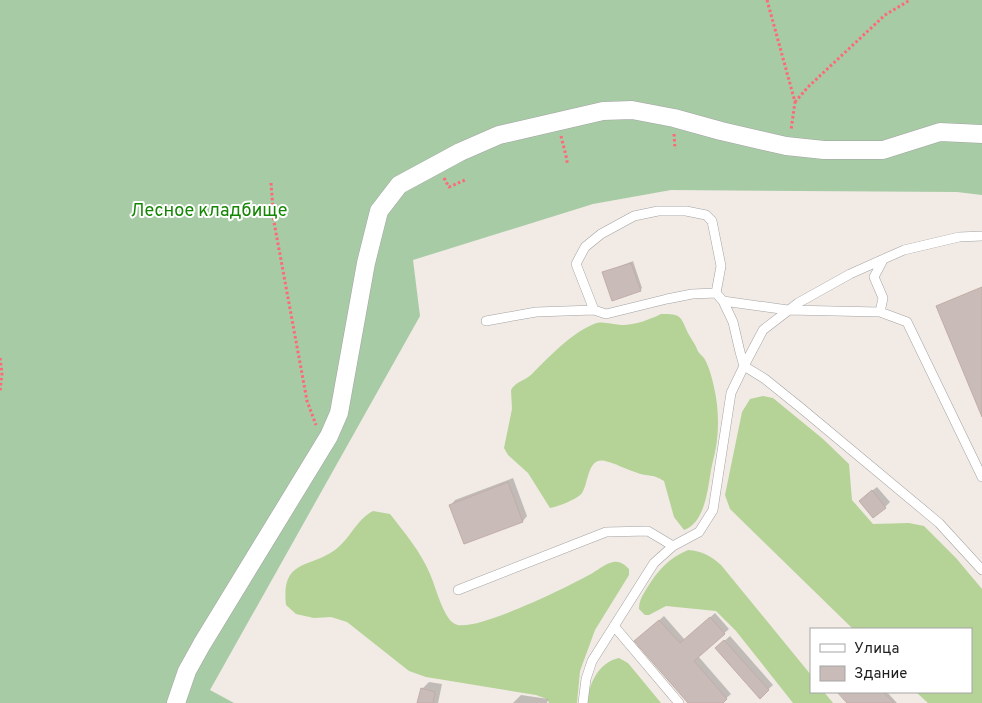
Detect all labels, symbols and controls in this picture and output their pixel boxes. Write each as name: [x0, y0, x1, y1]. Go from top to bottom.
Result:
park label: Лесное кладбище: [131, 200, 287, 223]
legend: [810, 628, 972, 693]
text: Улица: [854, 640, 899, 659]
text: Здание: [854, 665, 907, 684]

